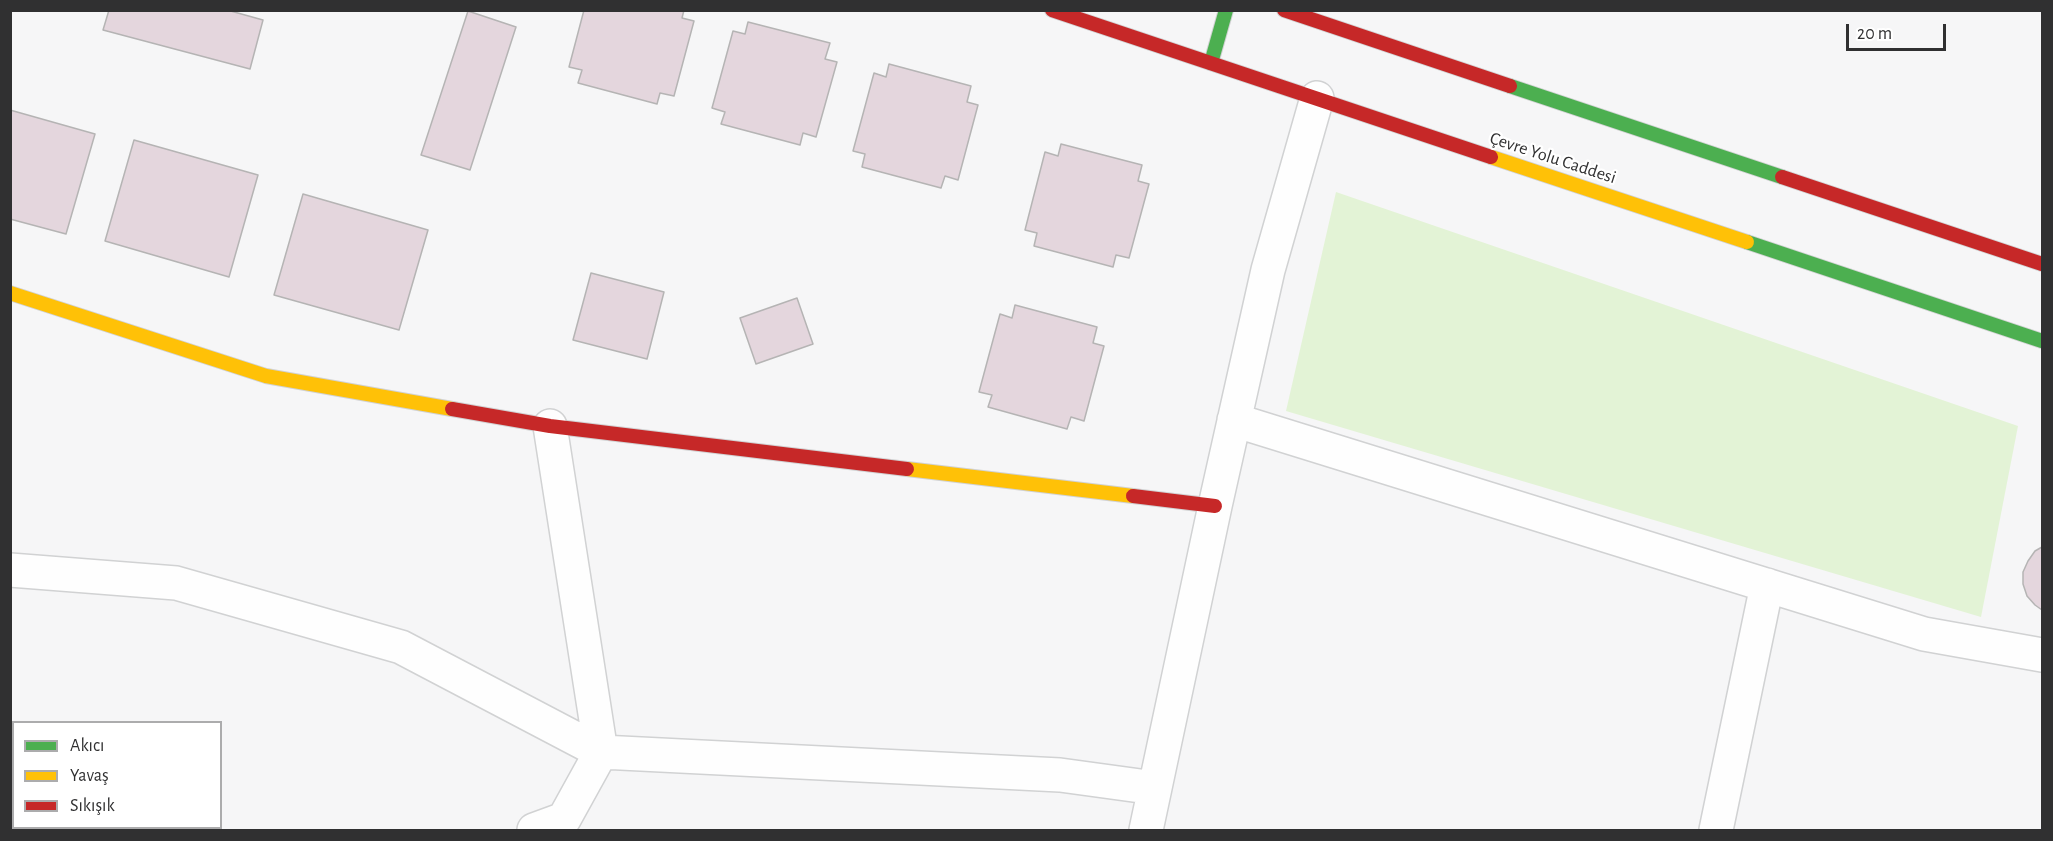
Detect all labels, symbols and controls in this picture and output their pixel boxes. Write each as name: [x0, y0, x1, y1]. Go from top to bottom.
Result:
scale bar: [1849, 12, 1950, 50]
text: 20 m: [1857, 25, 1892, 43]
street label: Çevre Yolu Caddesi: [1487, 127, 1619, 189]
legend: [12, 721, 222, 829]
text: Akıcı: [70, 737, 104, 755]
text: Yavaş: [70, 767, 109, 785]
text: Sıkışık: [70, 797, 115, 815]

